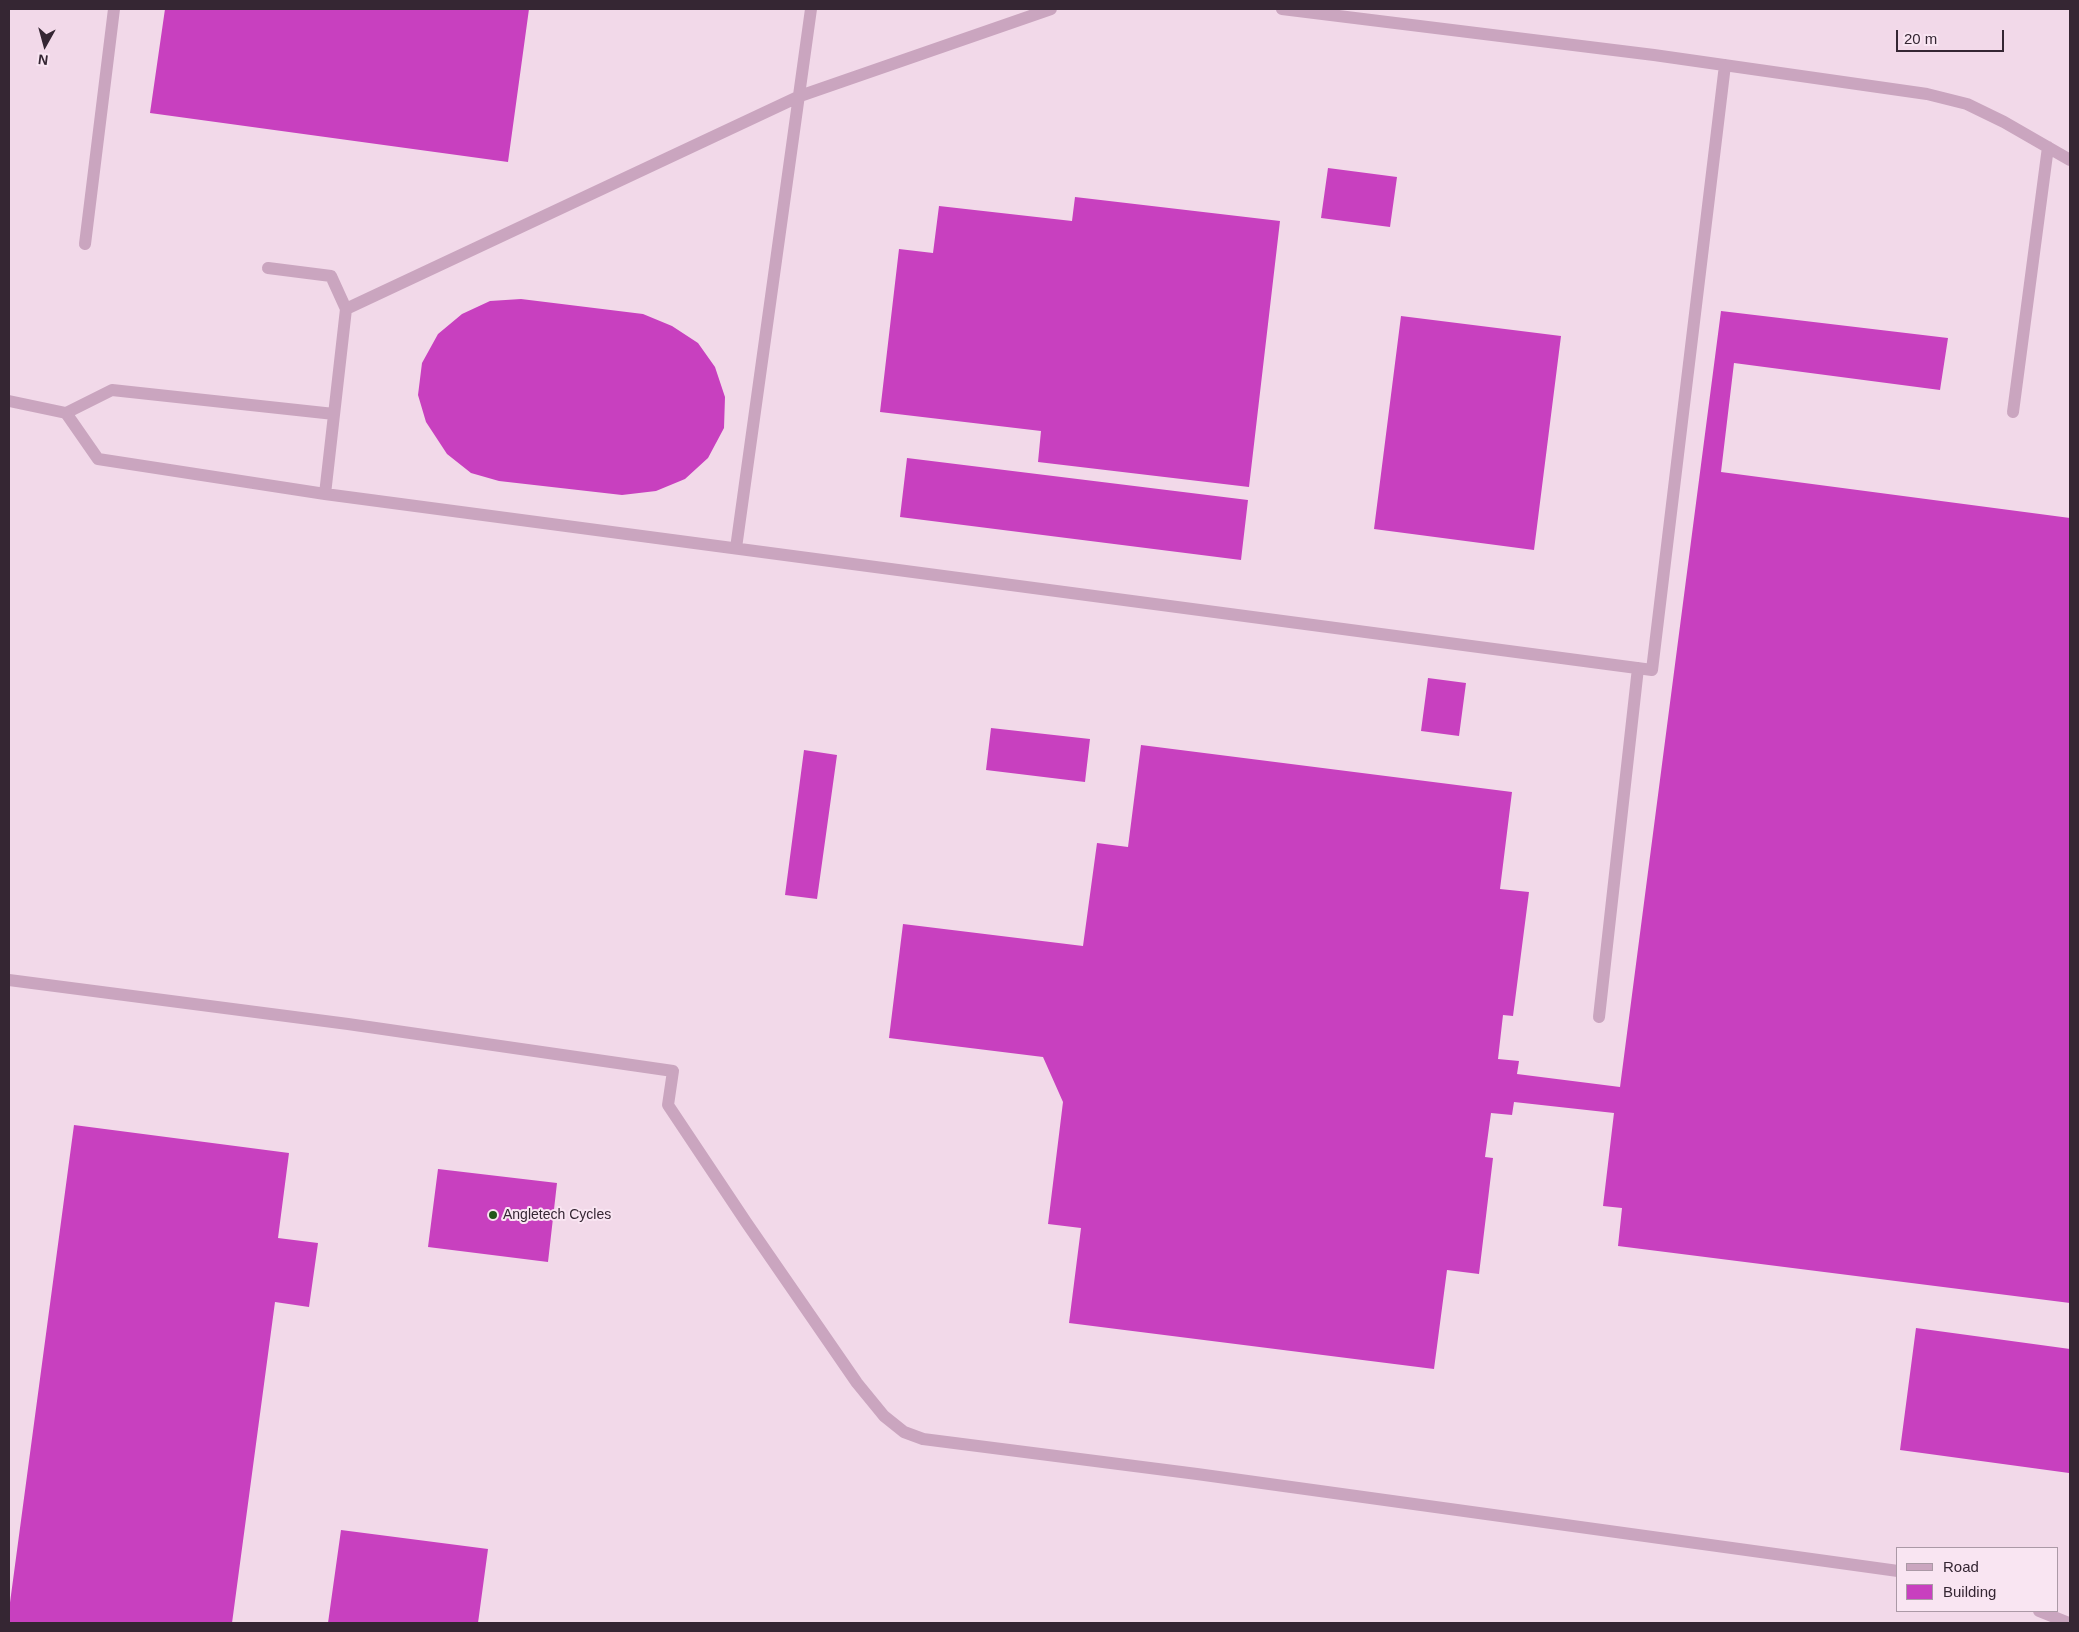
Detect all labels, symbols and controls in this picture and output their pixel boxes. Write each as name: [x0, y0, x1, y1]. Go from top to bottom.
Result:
north arrow: [20, 20, 70, 70]
scale bar: [1899, 20, 2006, 52]
text: 20 m: [1904, 30, 1937, 47]
text: N: [37, 51, 49, 68]
place label: Angletech Cycles: [503, 1207, 611, 1223]
marker: Angletech Cycles: [487, 1209, 499, 1221]
legend: [1896, 1547, 2059, 1612]
text: Road: [1943, 1558, 1979, 1575]
text: Building: [1943, 1583, 1996, 1600]

